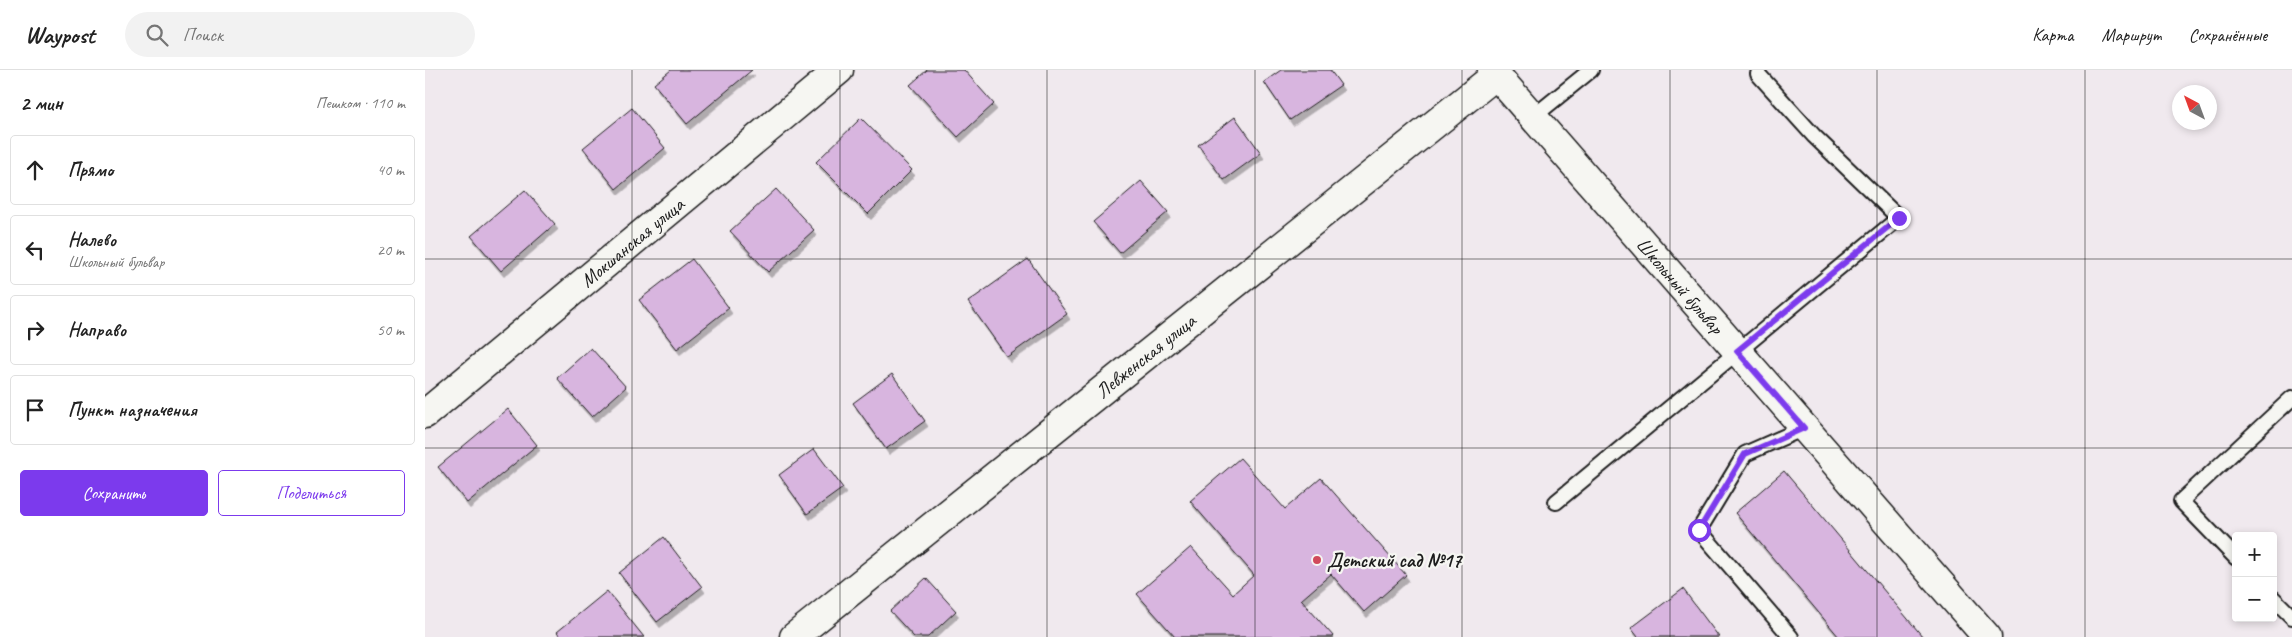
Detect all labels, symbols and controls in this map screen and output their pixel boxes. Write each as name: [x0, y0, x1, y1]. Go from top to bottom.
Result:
search box: [125, 12, 475, 57]
text: Waypost: [25, 20, 95, 50]
icon: search: [143, 21, 171, 49]
text: Поиск: [183, 23, 223, 47]
text: Карта: [2032, 24, 2073, 46]
text: Маршрут: [2101, 24, 2161, 46]
text: Сохранённые: [2189, 24, 2267, 46]
north arrow: [2172, 85, 2217, 130]
text: 2 мин: [20, 90, 63, 116]
text: Пешком · 110 m: [316, 93, 405, 113]
icon: ahead: [21, 156, 49, 184]
text: Прямо: [68, 158, 113, 182]
text: 40 m: [377, 160, 404, 180]
street label: Мокшанская улица: [575, 191, 690, 293]
route end: [1888, 207, 1911, 230]
text: Налево: [68, 228, 116, 252]
street label: Школьный бульвар: [1631, 232, 1730, 340]
icon: left: [21, 236, 49, 264]
text: 20 m: [377, 240, 404, 260]
text: Школьный бульвар: [68, 252, 164, 272]
street label: Левженская улица: [1090, 308, 1202, 404]
icon: right: [21, 316, 49, 344]
text: Направо: [68, 318, 126, 342]
text: 50 m: [377, 320, 404, 340]
icon: arrive: [21, 396, 49, 424]
text: Пункт назначения: [68, 398, 197, 422]
button: Сохранить: [20, 470, 208, 516]
button: Поделиться: [218, 470, 405, 516]
route start: [1688, 519, 1711, 542]
map controls: [2232, 532, 2277, 622]
button: +: [2232, 532, 2277, 577]
place label: Детский сад №17: [1327, 548, 1463, 573]
marker: Детский сад №17: [1311, 554, 1323, 566]
button: −: [2232, 577, 2277, 622]

